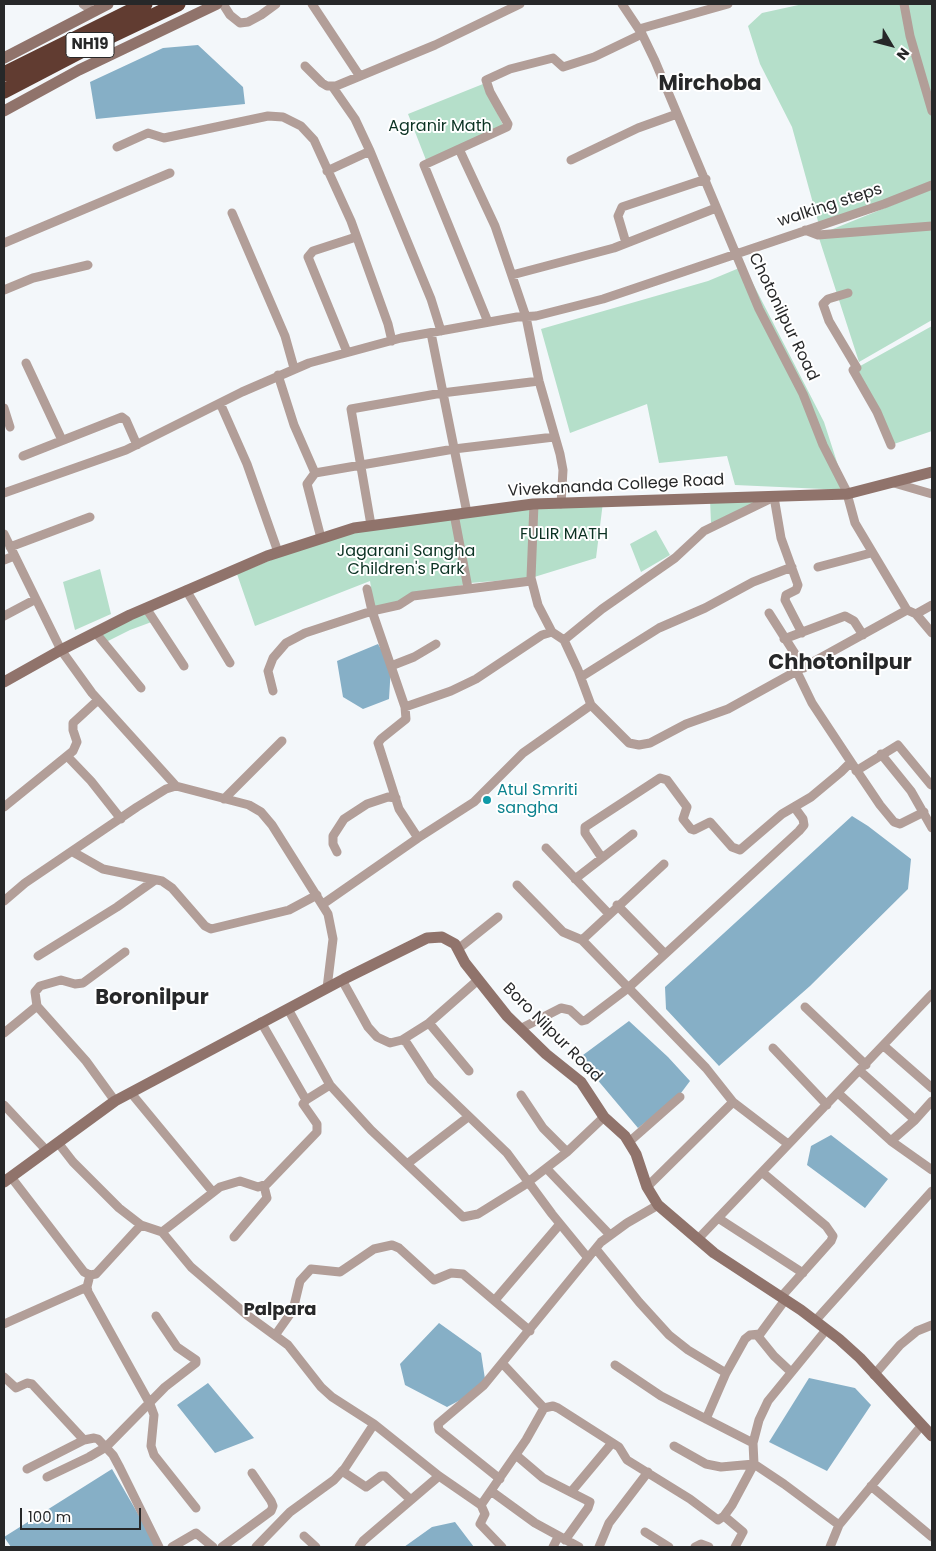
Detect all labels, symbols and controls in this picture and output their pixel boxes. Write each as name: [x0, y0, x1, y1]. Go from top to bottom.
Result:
north arrow: [866, 20, 916, 70]
road number: NH19: [66, 32, 114, 58]
text: N: [892, 44, 914, 64]
district label: Mirchoba: [658, 72, 762, 98]
park label: Agranir Math: [388, 117, 492, 137]
street label: walking steps: [775, 180, 885, 232]
street label: Chotonilpur Road: [744, 250, 822, 384]
street label: Vivekananda College Road: [507, 471, 725, 501]
park label: FULIR MATH: [520, 525, 608, 545]
park label: Jagarani Sangha Children's Park: [337, 542, 475, 580]
district label: Chhotonilpur: [768, 651, 912, 677]
place label: Atul Smriti sangha: [497, 781, 578, 819]
marker: Atul Smriti sangha: [481, 794, 493, 806]
street label: Boro Nilpur Road: [498, 979, 606, 1087]
district label: Boronilpur: [95, 986, 209, 1012]
district label: Palpara: [243, 1299, 317, 1321]
scale bar: [22, 1498, 144, 1530]
text: 100 m: [28, 1506, 71, 1527]

